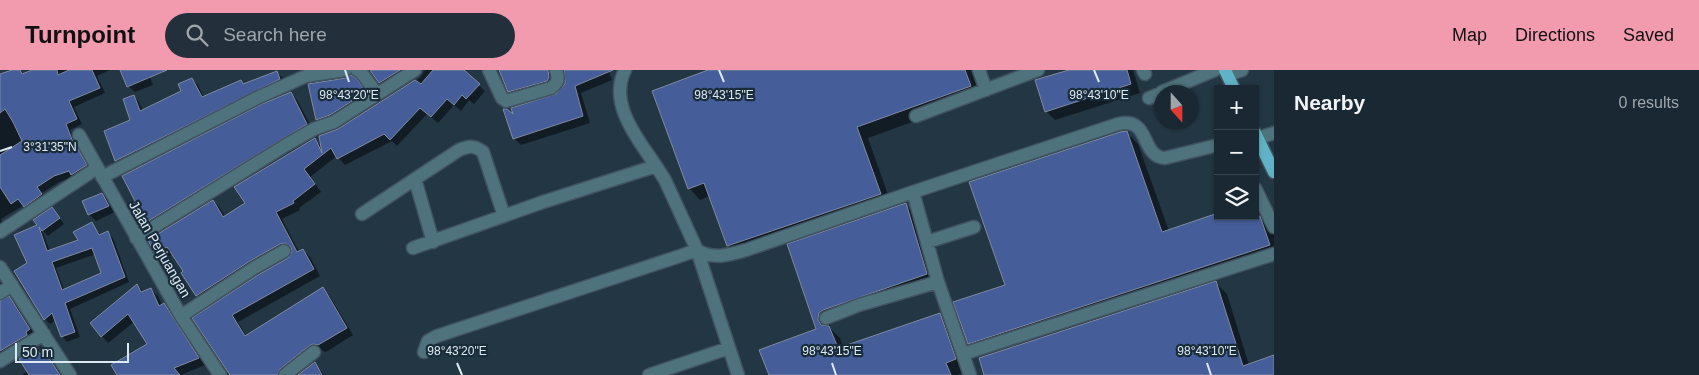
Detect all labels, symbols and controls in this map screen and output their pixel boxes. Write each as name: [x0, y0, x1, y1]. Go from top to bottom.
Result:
search box: [165, 13, 515, 58]
text: Turnpoint: [25, 21, 135, 48]
icon: search: [183, 21, 211, 49]
text: Search here: [223, 24, 327, 45]
text: Map: [1452, 25, 1487, 45]
text: Directions: [1515, 25, 1595, 45]
text: Saved: [1623, 25, 1674, 45]
north arrow: [1154, 85, 1199, 130]
map controls: [1214, 85, 1259, 220]
button: +: [1214, 85, 1259, 130]
text: 98°43'20"E: [319, 88, 379, 102]
text: 98°43'15"E: [694, 88, 754, 102]
text: 98°43'10"E: [1069, 88, 1129, 102]
text: Nearby: [1294, 91, 1365, 114]
text: 0 results: [1619, 94, 1679, 111]
button: −: [1214, 130, 1259, 175]
text: 3°31'35"N: [23, 140, 77, 154]
button: layers: [1214, 175, 1259, 220]
street label: Jalan Perjuangan: [126, 198, 194, 300]
scale bar: [15, 340, 129, 363]
text: 50 m: [22, 344, 53, 360]
text: 98°43'20"E: [427, 344, 487, 358]
text: 98°43'15"E: [802, 344, 862, 358]
text: 98°43'10"E: [1177, 344, 1237, 358]

